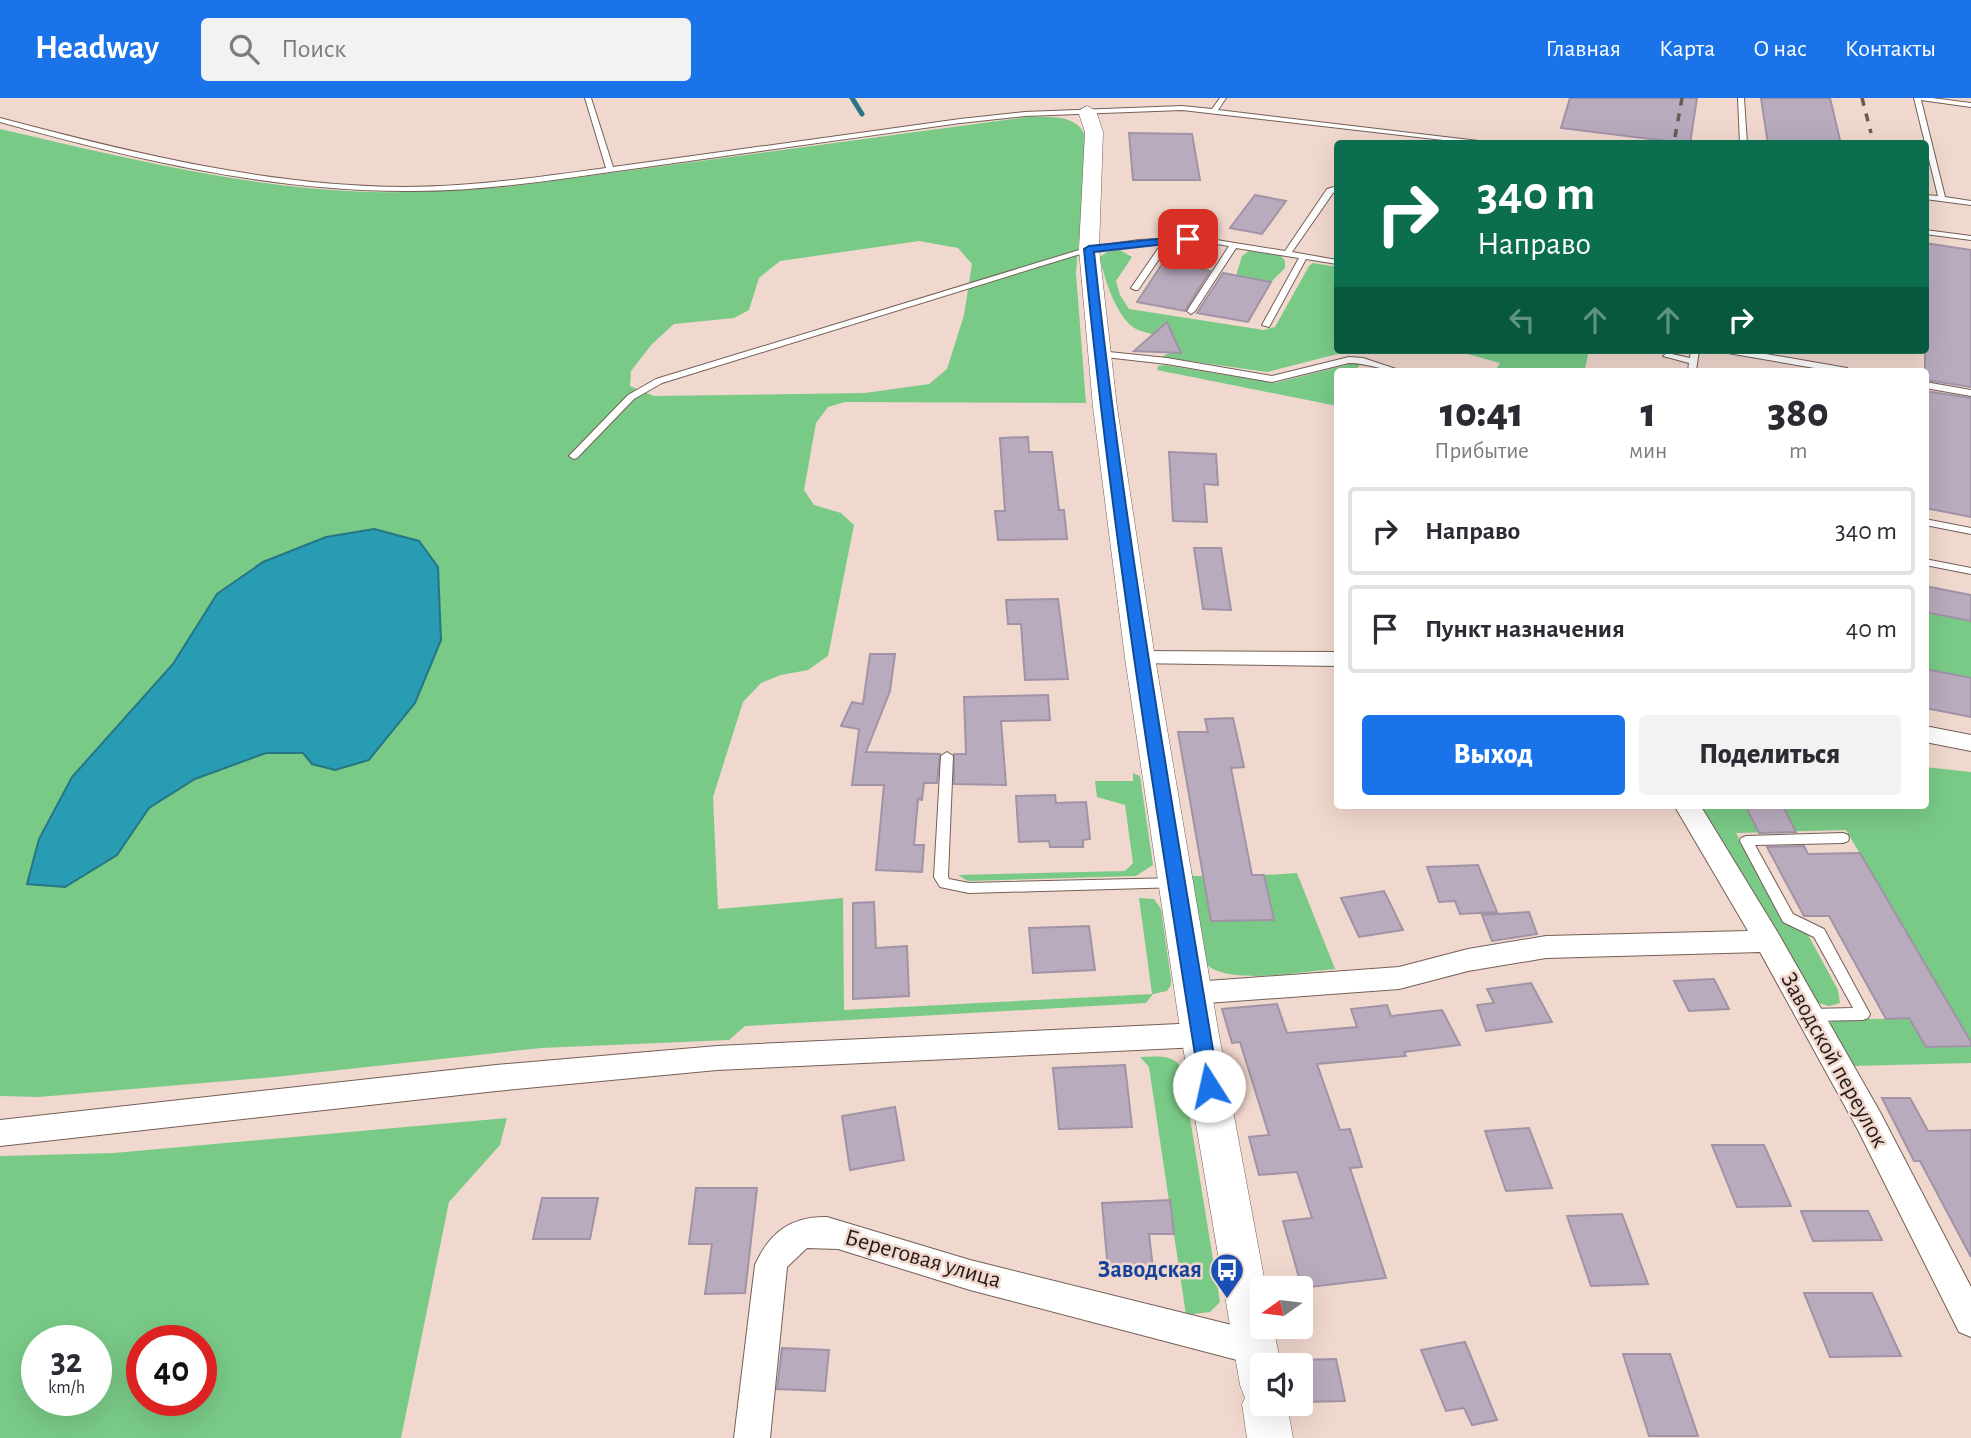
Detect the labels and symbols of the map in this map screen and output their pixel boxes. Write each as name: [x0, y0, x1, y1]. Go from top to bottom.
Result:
pin: [1158, 209, 1218, 269]
street label: Заводской переулок: [1776, 969, 1892, 1151]
position arrow: [1172, 1049, 1246, 1123]
street label: Береговая улица: [842, 1225, 1004, 1293]
bus stop icon: Заводская: [1208, 1251, 1246, 1300]
place label: Заводская: [1098, 1258, 1202, 1282]
north arrow: [1250, 1276, 1312, 1339]
speed limit sign: 40: [126, 1325, 217, 1416]

